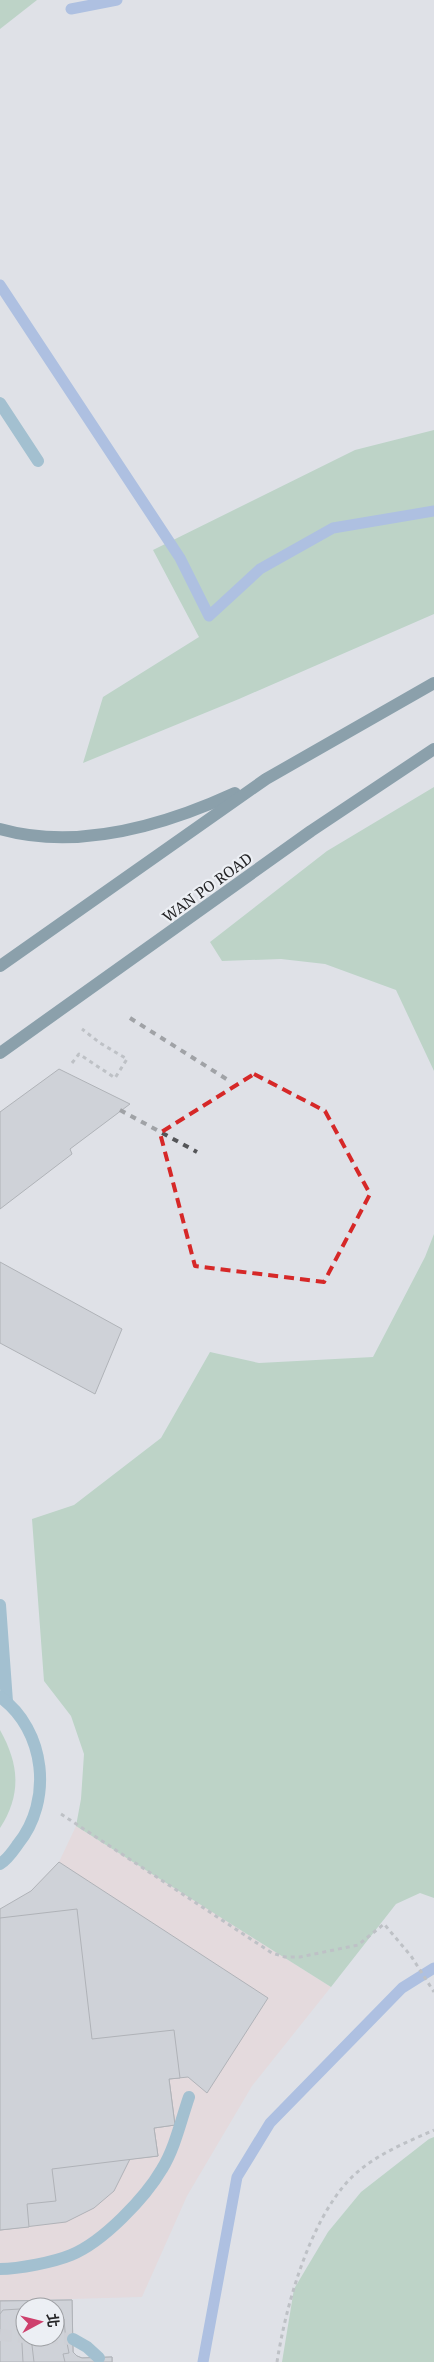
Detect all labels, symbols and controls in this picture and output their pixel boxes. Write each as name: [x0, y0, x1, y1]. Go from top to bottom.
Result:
street label: WAN PO ROAD: [158, 848, 256, 926]
north arrow: [15, 2297, 65, 2347]
text: 北: [43, 2312, 64, 2328]

